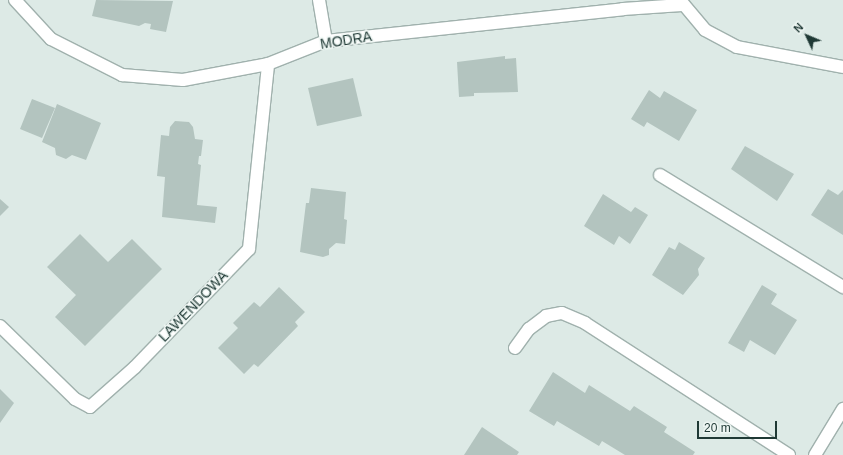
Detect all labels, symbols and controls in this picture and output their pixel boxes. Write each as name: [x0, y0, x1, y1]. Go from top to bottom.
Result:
north arrow: [787, 16, 827, 56]
text: N: [791, 21, 805, 35]
street label: MODRA: [319, 28, 373, 52]
street label: LAWENDOWA: [155, 267, 231, 345]
scale bar: [699, 413, 779, 439]
text: 20 m: [704, 421, 731, 435]

